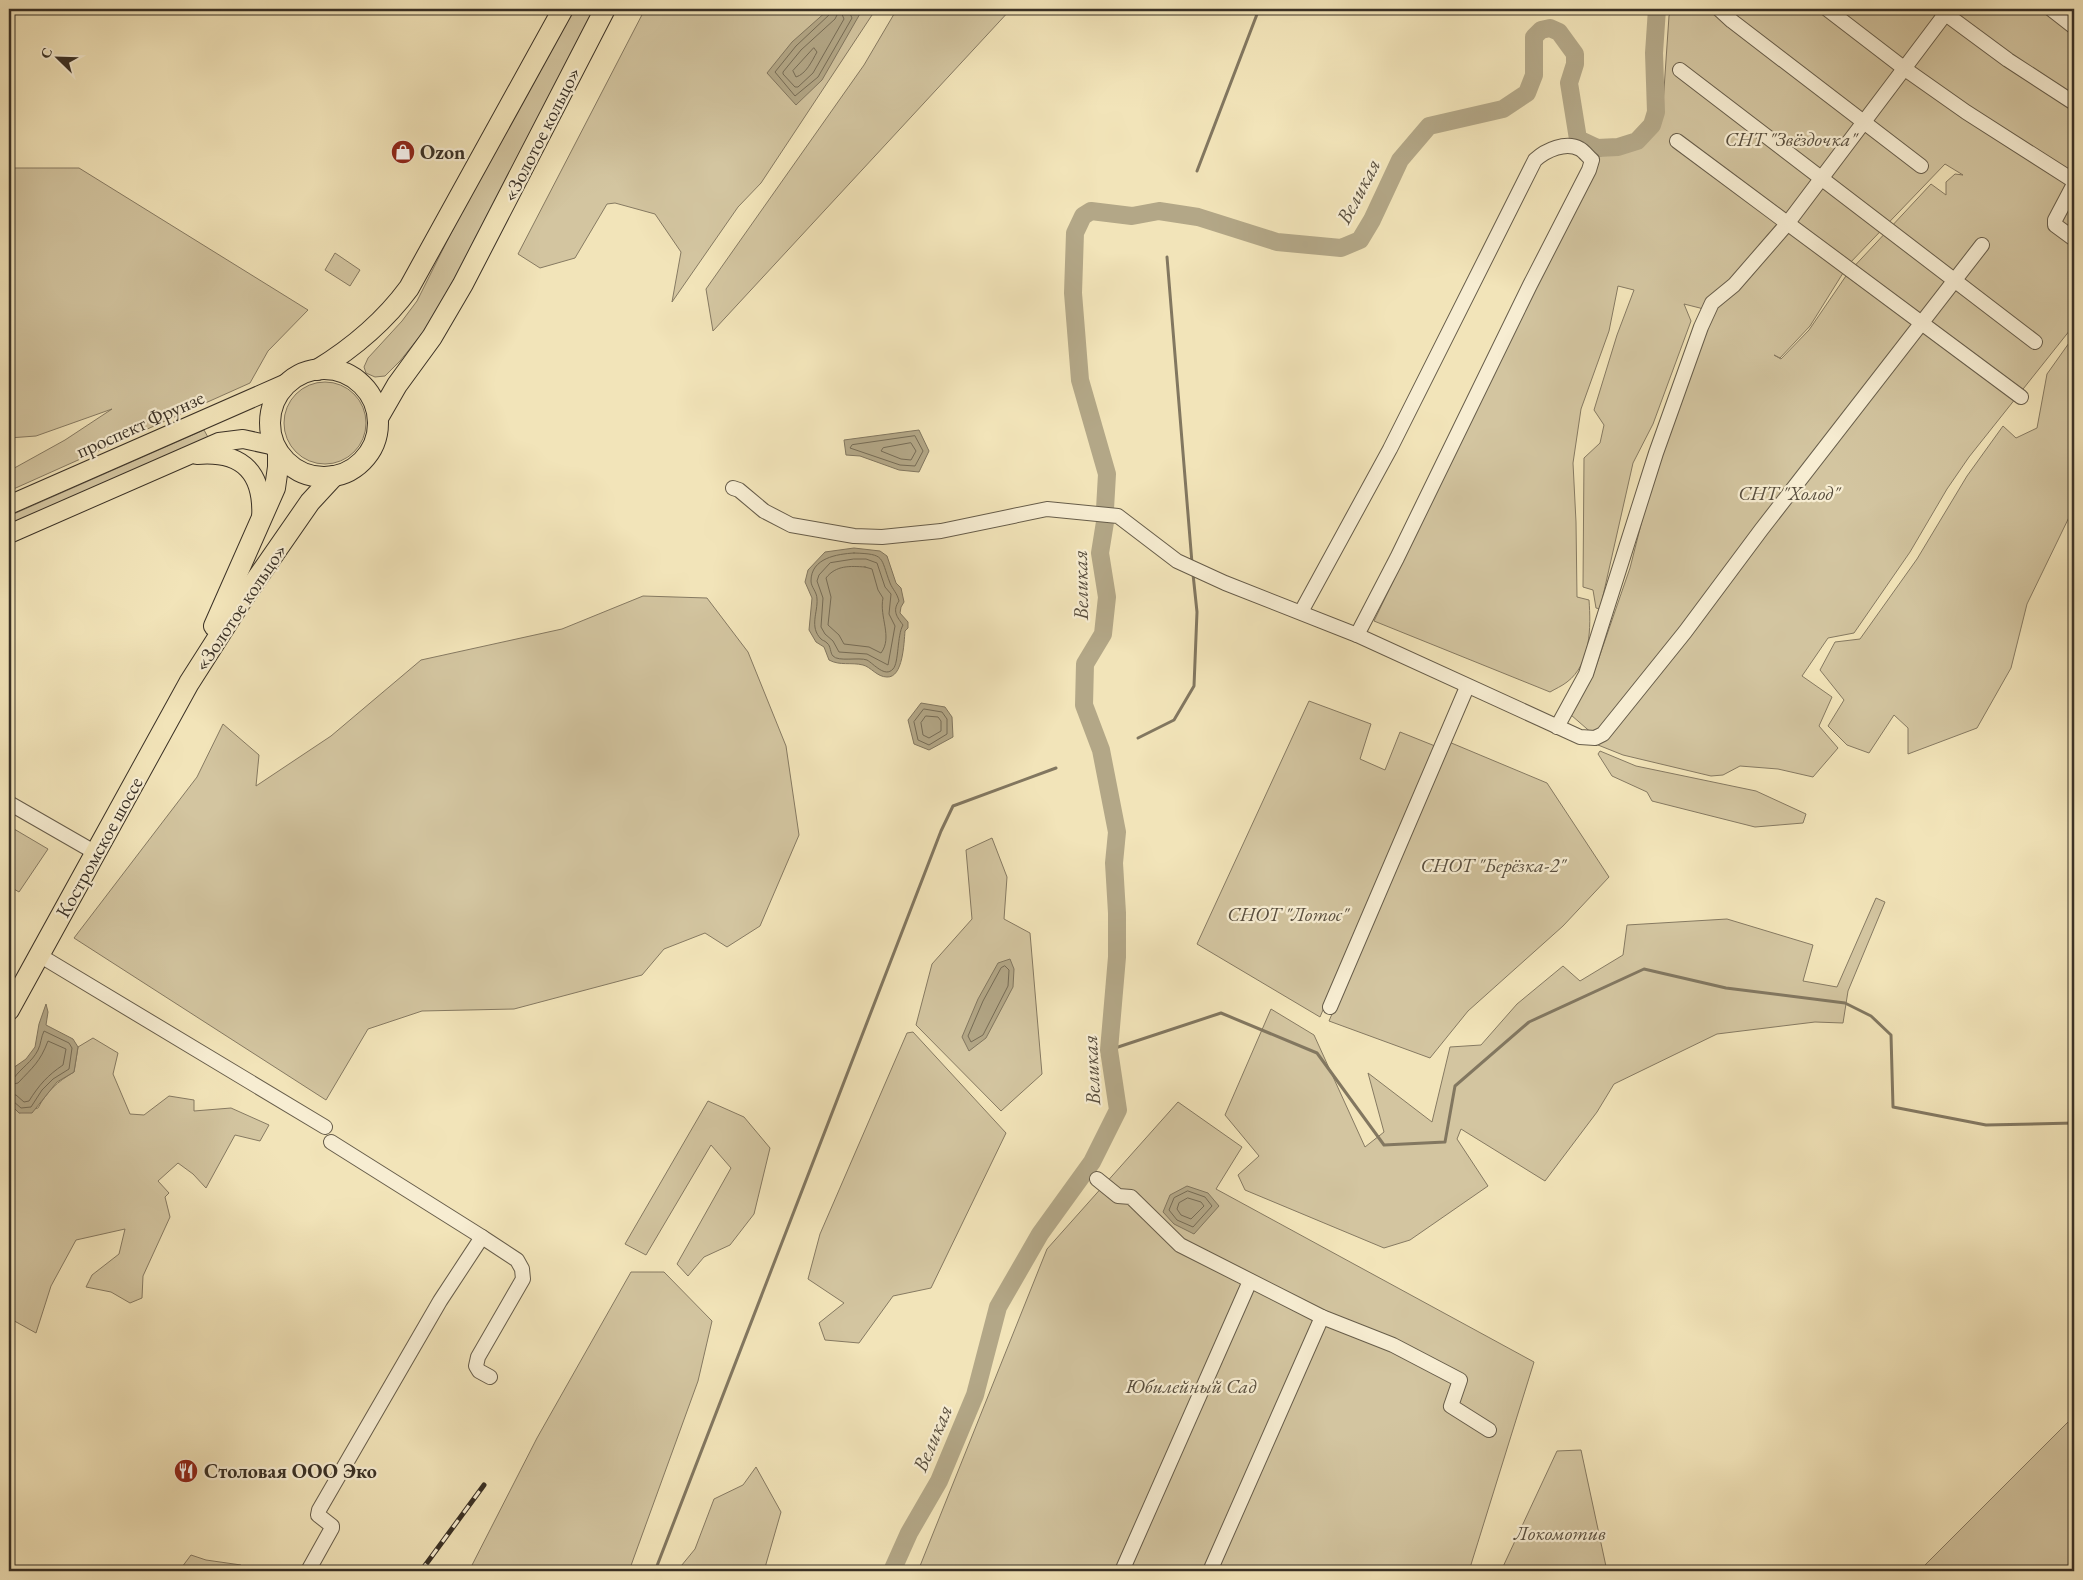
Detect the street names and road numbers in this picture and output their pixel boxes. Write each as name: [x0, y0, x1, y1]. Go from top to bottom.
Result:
street label: «Золотое кольцо»: [496, 62, 586, 206]
street label: проспект Фрунзе: [72, 384, 208, 464]
street label: «Золотое кольцо»: [188, 538, 292, 676]
street label: Костромское шоссе: [49, 772, 149, 922]

